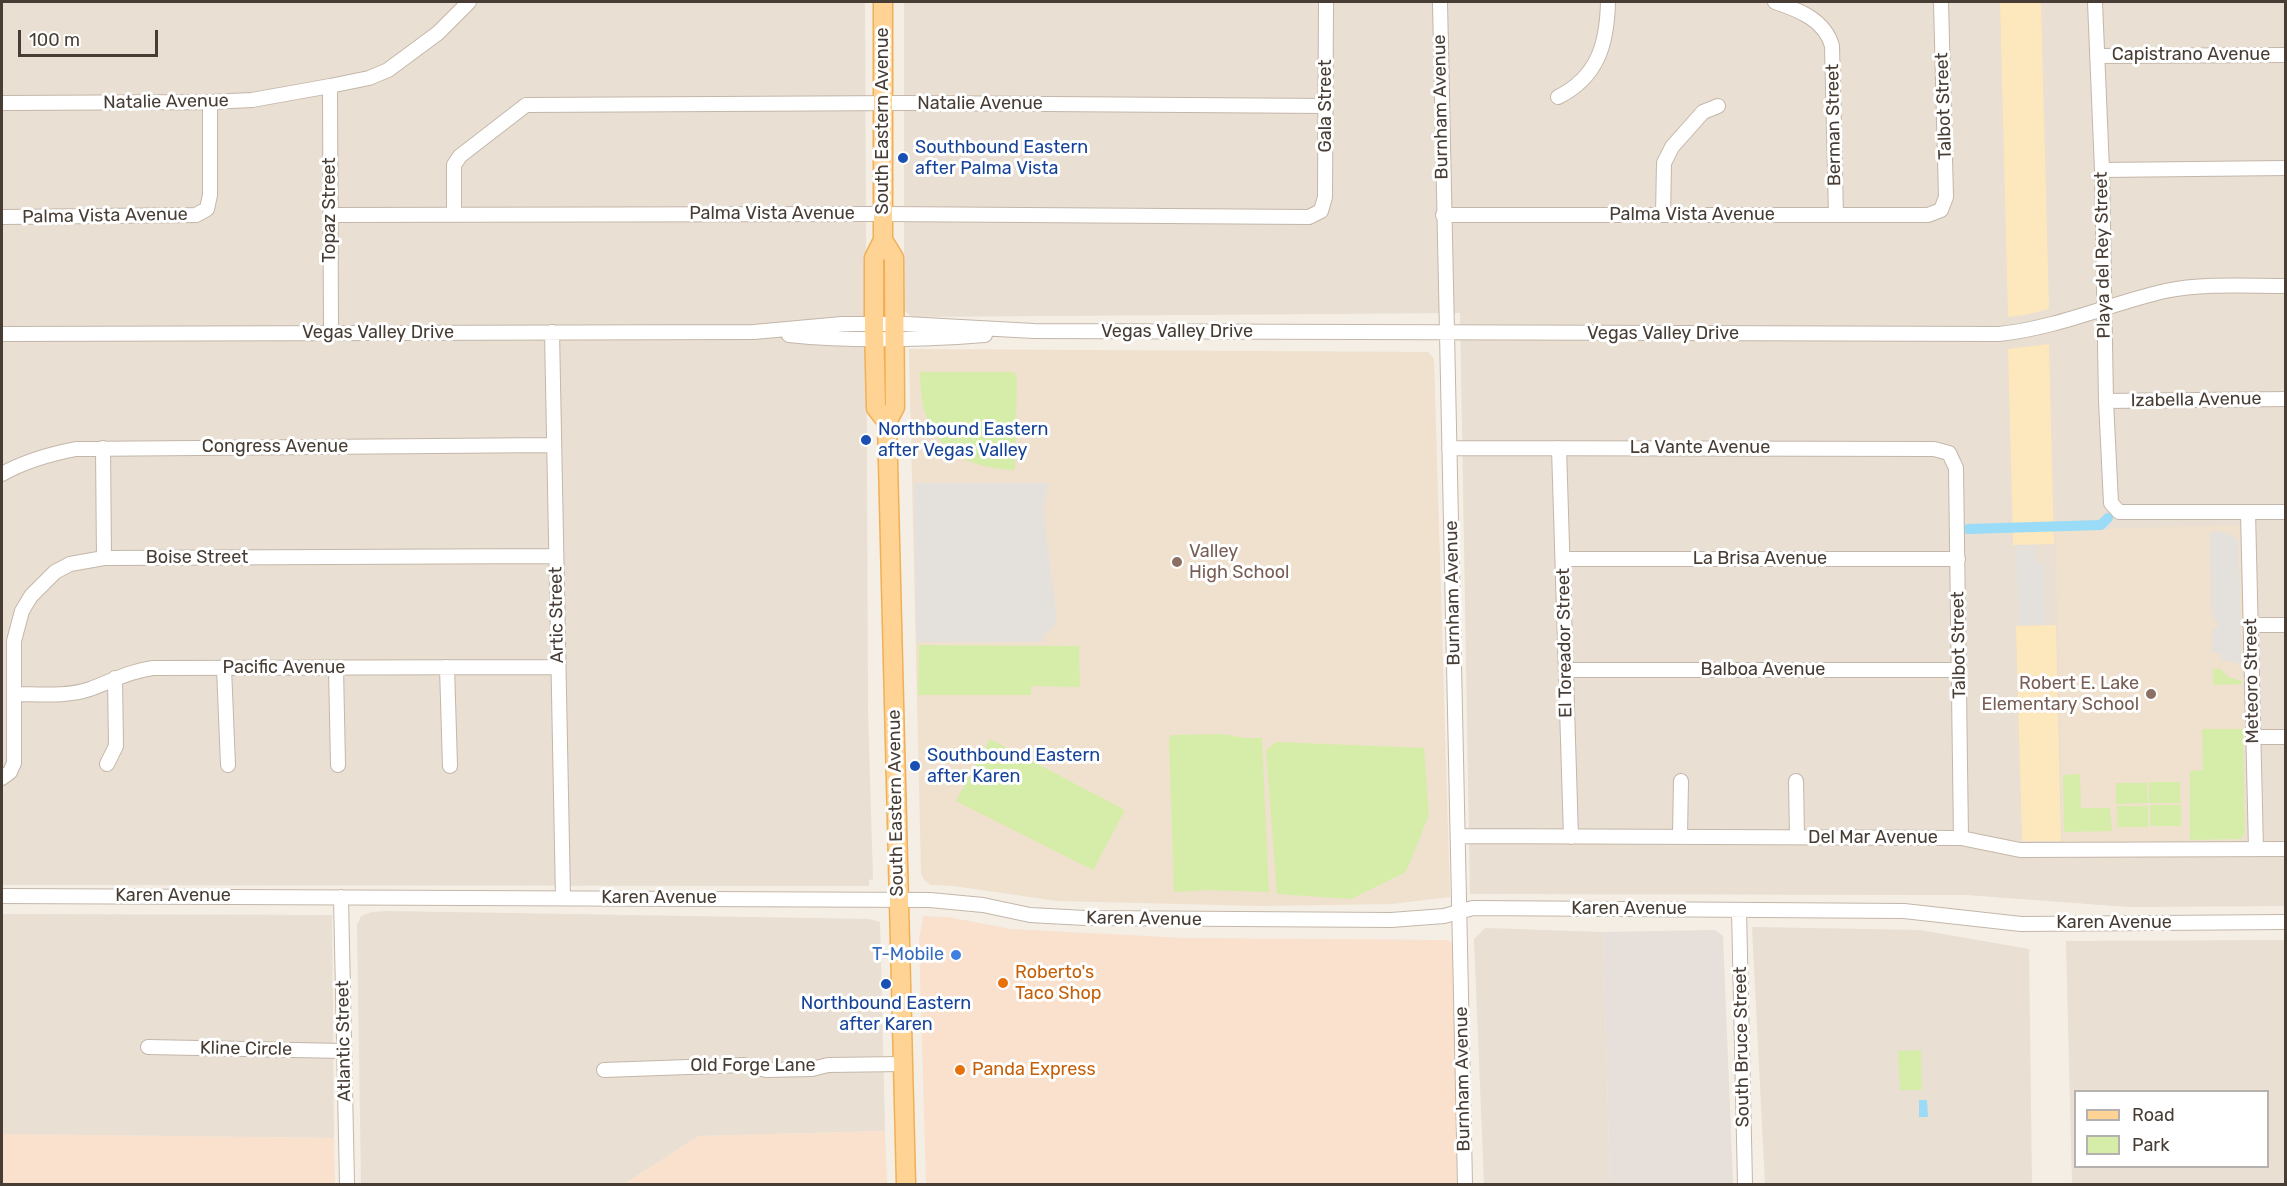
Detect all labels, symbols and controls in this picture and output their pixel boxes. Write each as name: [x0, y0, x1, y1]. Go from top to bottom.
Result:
scale bar: [21, 18, 160, 56]
street label: South Eastern Avenue: [872, 27, 894, 215]
text: 100 m: [29, 29, 80, 51]
street label: Burnham Avenue: [1429, 34, 1453, 180]
street label: Capistrano Avenue: [2112, 44, 2270, 66]
street label: Talbot Street: [1931, 52, 1957, 160]
street label: Gala Street: [1315, 60, 1337, 152]
street label: Berman Street: [1822, 64, 1846, 186]
street label: Natalie Avenue: [103, 90, 229, 114]
street label: Natalie Avenue: [917, 93, 1043, 115]
place label: Southbound Eastern after Palma Vista: [915, 137, 1088, 180]
marker: Southbound Eastern after Palma Vista: [896, 151, 910, 165]
street label: Topaz Street: [319, 157, 341, 263]
street label: Playa del Rey Street: [2091, 171, 2115, 339]
street label: Palma Vista Avenue: [689, 203, 855, 225]
street label: Palma Vista Avenue: [22, 204, 188, 228]
street label: Palma Vista Avenue: [1609, 204, 1775, 226]
street label: Vegas Valley Drive: [1101, 321, 1253, 343]
street label: Vegas Valley Drive: [302, 322, 454, 344]
street label: Vegas Valley Drive: [1587, 323, 1739, 345]
street label: Izabella Avenue: [2130, 388, 2262, 412]
place label: Northbound Eastern after Vegas Valley: [878, 419, 1048, 462]
marker: Northbound Eastern after Vegas Valley: [859, 433, 873, 447]
street label: Congress Avenue: [202, 436, 348, 458]
street label: La Vante Avenue: [1630, 437, 1770, 459]
street label: Burnham Avenue: [1441, 520, 1465, 666]
place label: Valley High School: [1189, 541, 1289, 584]
street label: Boise Street: [146, 547, 248, 569]
street label: La Brisa Avenue: [1693, 548, 1827, 570]
marker: Valley High School: [1170, 555, 1184, 569]
street label: Artic Street: [545, 566, 569, 664]
street label: El Toreador Street: [1553, 568, 1577, 718]
street label: Talbot Street: [1947, 591, 1971, 699]
street label: Meteoro Street: [2240, 618, 2264, 744]
street label: Pacific Avenue: [223, 657, 345, 679]
street label: Balboa Avenue: [1701, 659, 1825, 681]
place label: Robert E. Lake Elementary School: [1981, 673, 2139, 716]
marker: Robert E. Lake Elementary School: [2144, 687, 2158, 701]
street label: South Eastern Avenue: [884, 709, 908, 897]
place label: Southbound Eastern after Karen: [927, 745, 1100, 788]
marker: Southbound Eastern after Karen: [908, 759, 922, 773]
street label: Del Mar Avenue: [1808, 827, 1938, 849]
street label: Karen Avenue: [115, 885, 231, 907]
street label: Karen Avenue: [601, 887, 717, 909]
street label: Karen Avenue: [1571, 898, 1687, 920]
street label: Karen Avenue: [1086, 907, 1202, 931]
street label: Karen Avenue: [2056, 912, 2172, 934]
place label: T-Mobile: [872, 944, 944, 966]
marker: T-Mobile: [949, 948, 963, 962]
place label: Roberto's Taco Shop: [1015, 962, 1102, 1004]
street label: South Bruce Street: [1730, 966, 1754, 1128]
marker: Roberto's Taco Shop: [996, 976, 1010, 990]
marker: Northbound Eastern after Karen: [879, 977, 893, 991]
street label: Atlantic Street: [332, 980, 356, 1102]
place label: Northbound Eastern after Karen: [801, 993, 971, 1036]
street label: Burnham Avenue: [1451, 1006, 1475, 1152]
street label: Kline Circle: [200, 1037, 292, 1061]
street label: Old Forge Lane: [690, 1055, 816, 1077]
place label: Panda Express: [972, 1059, 1096, 1081]
marker: Panda Express: [953, 1063, 967, 1077]
legend: [2074, 1090, 2269, 1168]
text: Road: [2132, 1104, 2175, 1126]
text: Park: [2132, 1134, 2169, 1156]

